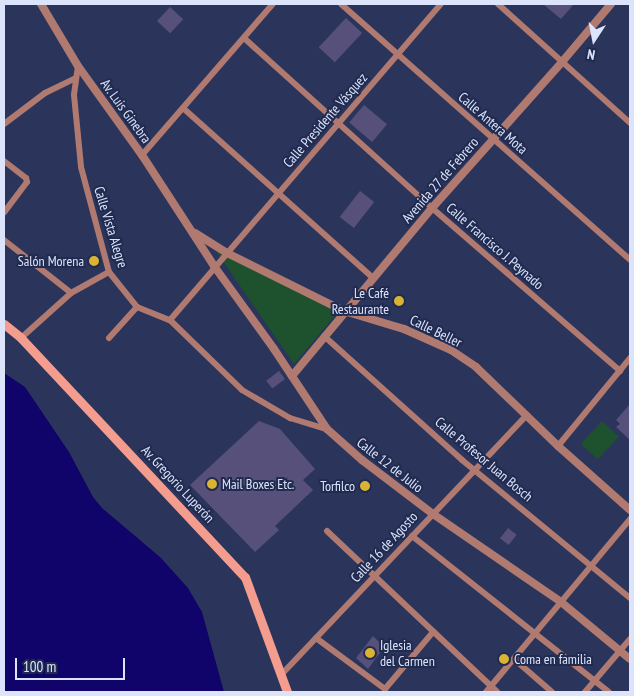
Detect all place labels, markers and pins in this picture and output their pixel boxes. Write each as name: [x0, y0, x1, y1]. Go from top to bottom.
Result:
place label: Salón Morena: [18, 253, 84, 269]
marker: Salón Morena: [88, 255, 100, 267]
place label: Le Café Restaurante: [332, 285, 389, 318]
marker: Le Café Restaurante: [393, 295, 405, 307]
place label: Mail Boxes Etc.: [222, 476, 294, 492]
marker: Mail Boxes Etc.: [206, 478, 218, 490]
place label: Torfilco: [320, 478, 355, 494]
marker: Torfilco: [359, 480, 371, 492]
place label: Iglesia del Carmen: [380, 637, 435, 670]
marker: Iglesia del Carmen: [364, 647, 376, 659]
place label: Coma en familia: [514, 651, 592, 667]
marker: Coma en familia: [498, 653, 510, 665]

